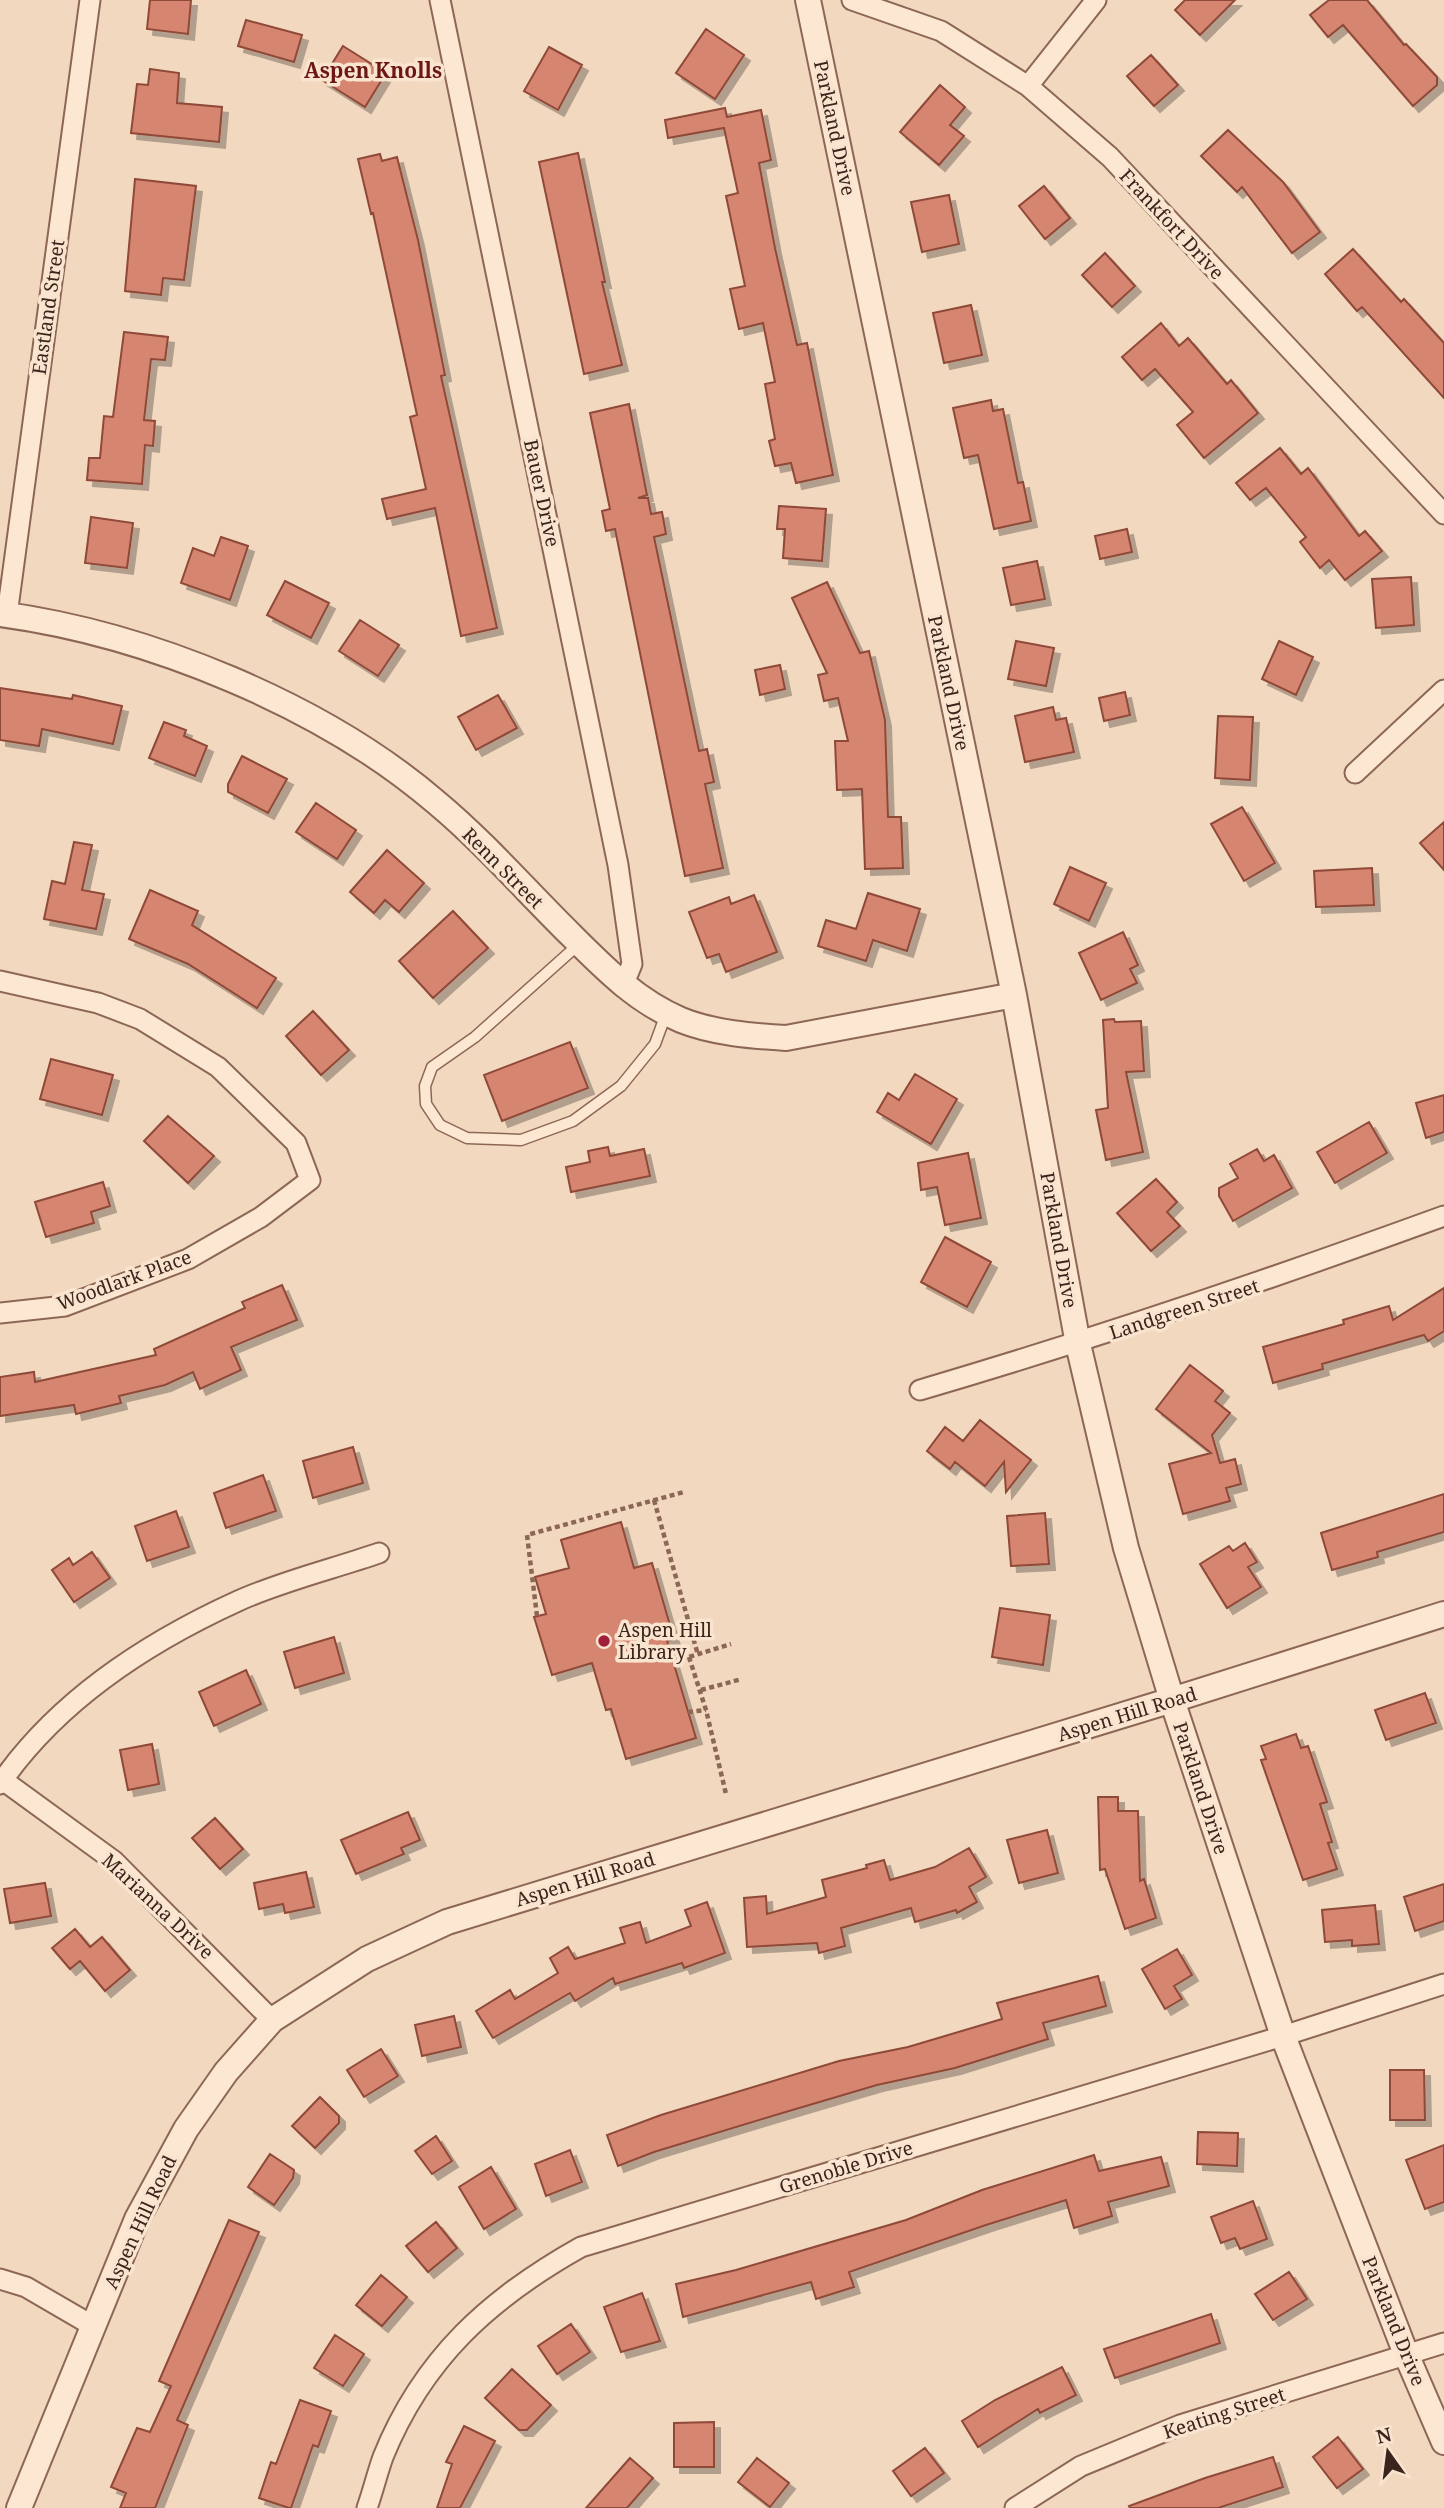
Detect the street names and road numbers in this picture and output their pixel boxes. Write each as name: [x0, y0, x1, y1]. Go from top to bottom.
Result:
street label: Parkland Drive: [808, 58, 862, 198]
street label: Frankfort Drive: [1114, 163, 1230, 285]
street label: Eastland Street: [26, 237, 70, 376]
street label: Bauer Drive: [518, 437, 566, 549]
street label: Parkland Drive: [922, 613, 976, 753]
street label: Renn Street: [457, 822, 550, 915]
street label: Parkland Drive: [1034, 1170, 1084, 1310]
street label: Woodlark Place: [53, 1244, 195, 1316]
street label: Landgreen Street: [1106, 1272, 1263, 1345]
street label: Aspen Hill Road: [1054, 1680, 1200, 1748]
street label: Parkland Drive: [1167, 1719, 1235, 1857]
street label: Aspen Hill Road: [512, 1845, 658, 1913]
street label: Marianna Drive: [96, 1847, 220, 1965]
street label: Grenoble Drive: [776, 2134, 916, 2200]
street label: Aspen Hill Road: [98, 2151, 182, 2293]
street label: Parkland Drive: [1356, 2252, 1432, 2390]
street label: Keating Street: [1160, 2381, 1289, 2445]

